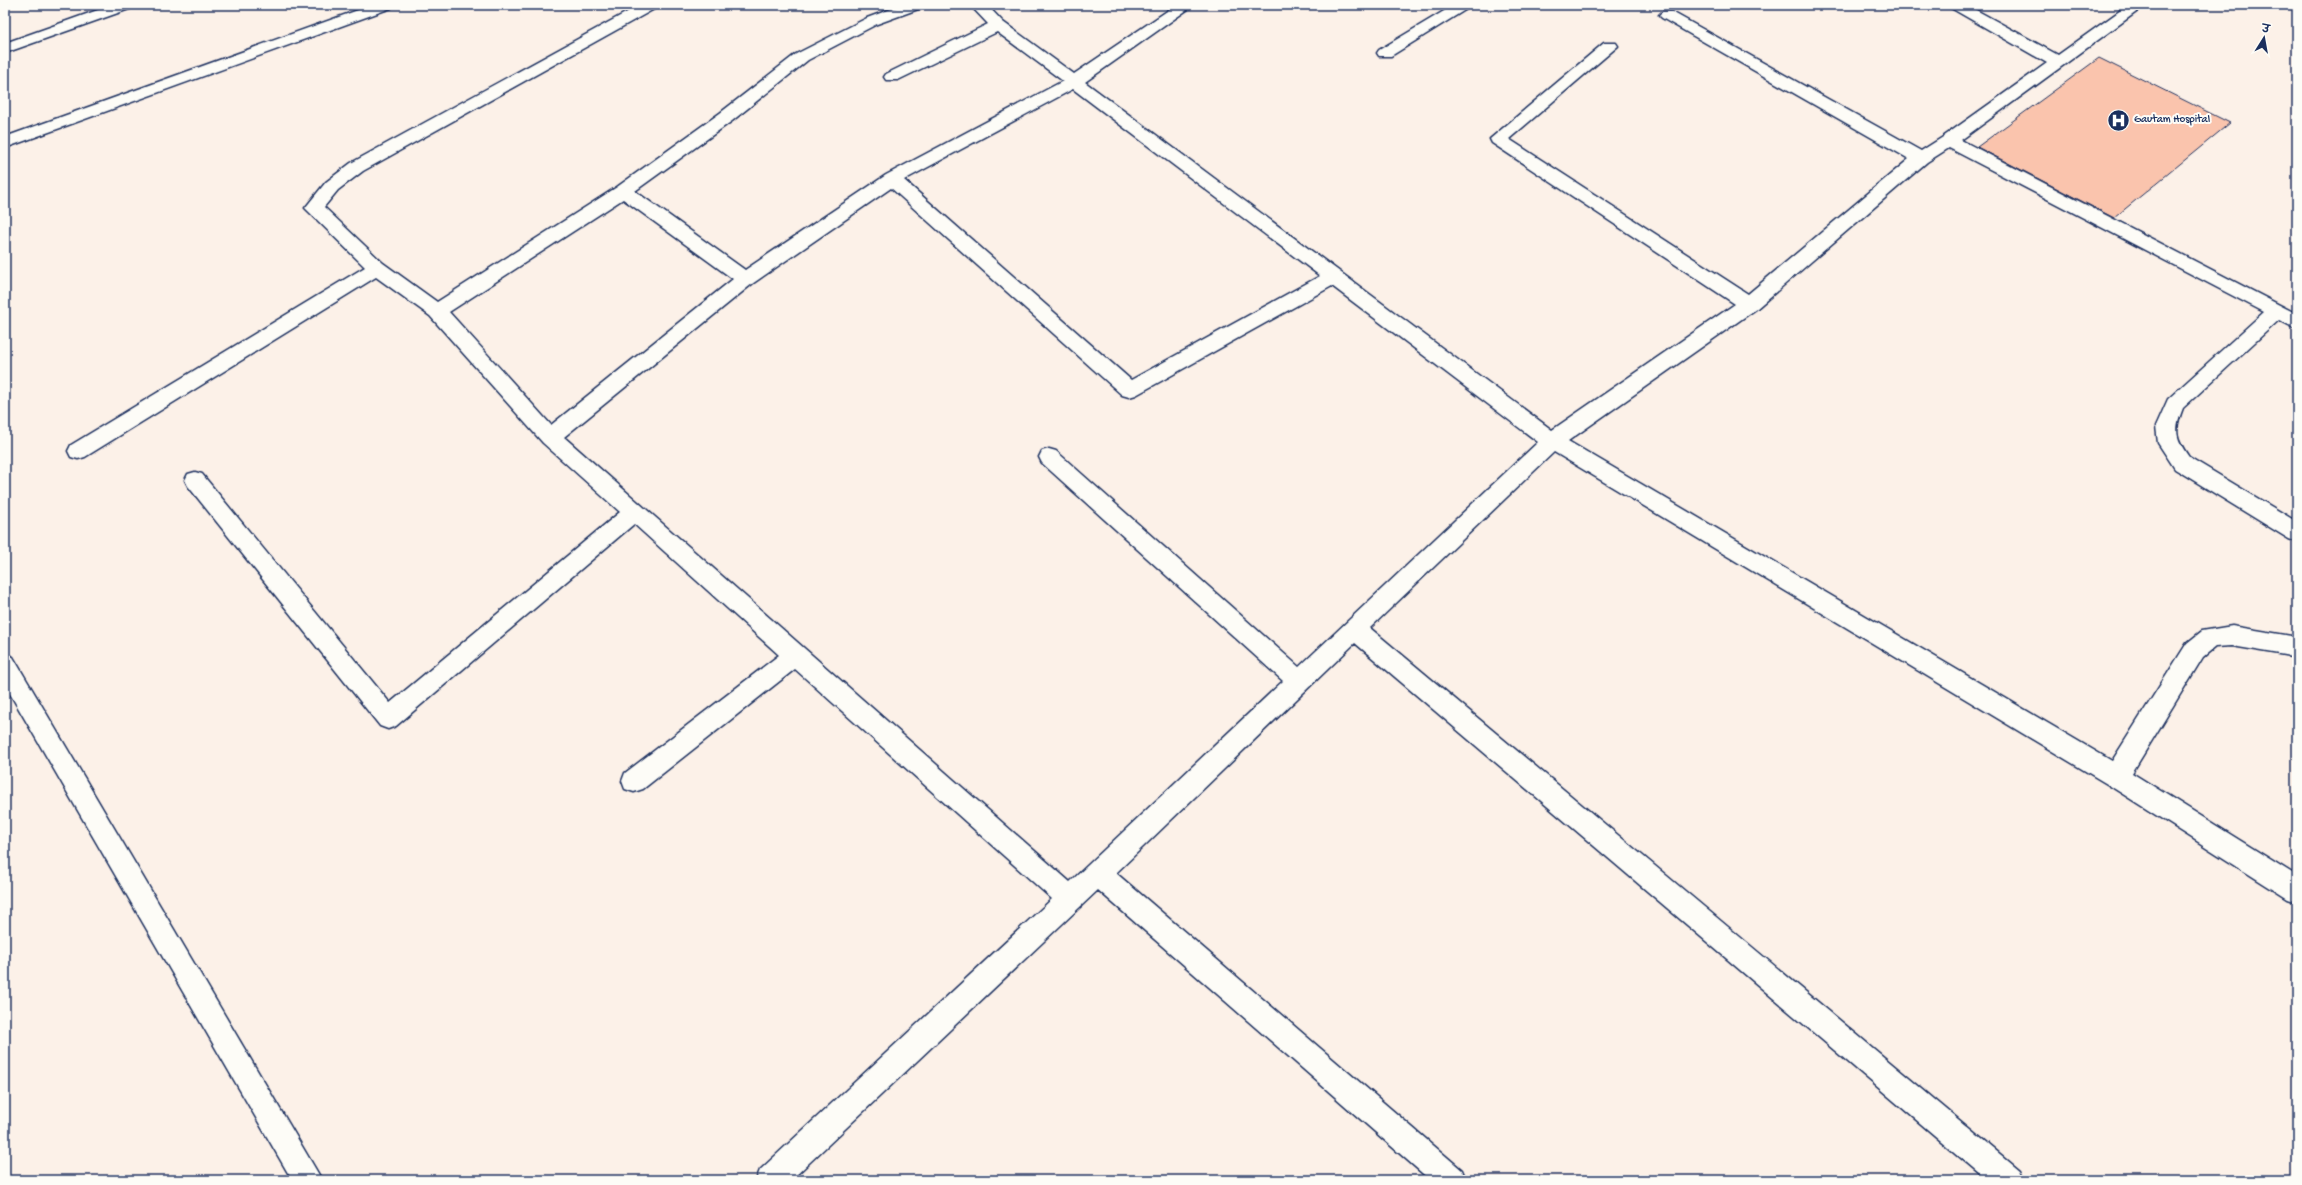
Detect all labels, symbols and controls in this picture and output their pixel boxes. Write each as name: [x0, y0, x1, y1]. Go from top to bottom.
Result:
north arrow: [2244, 18, 2284, 58]
text: उ: [2260, 22, 2272, 37]
hospital icon: Gautam Hospital: [2105, 107, 2131, 133]
place label: Gautam Hospital: [2134, 114, 2211, 126]

